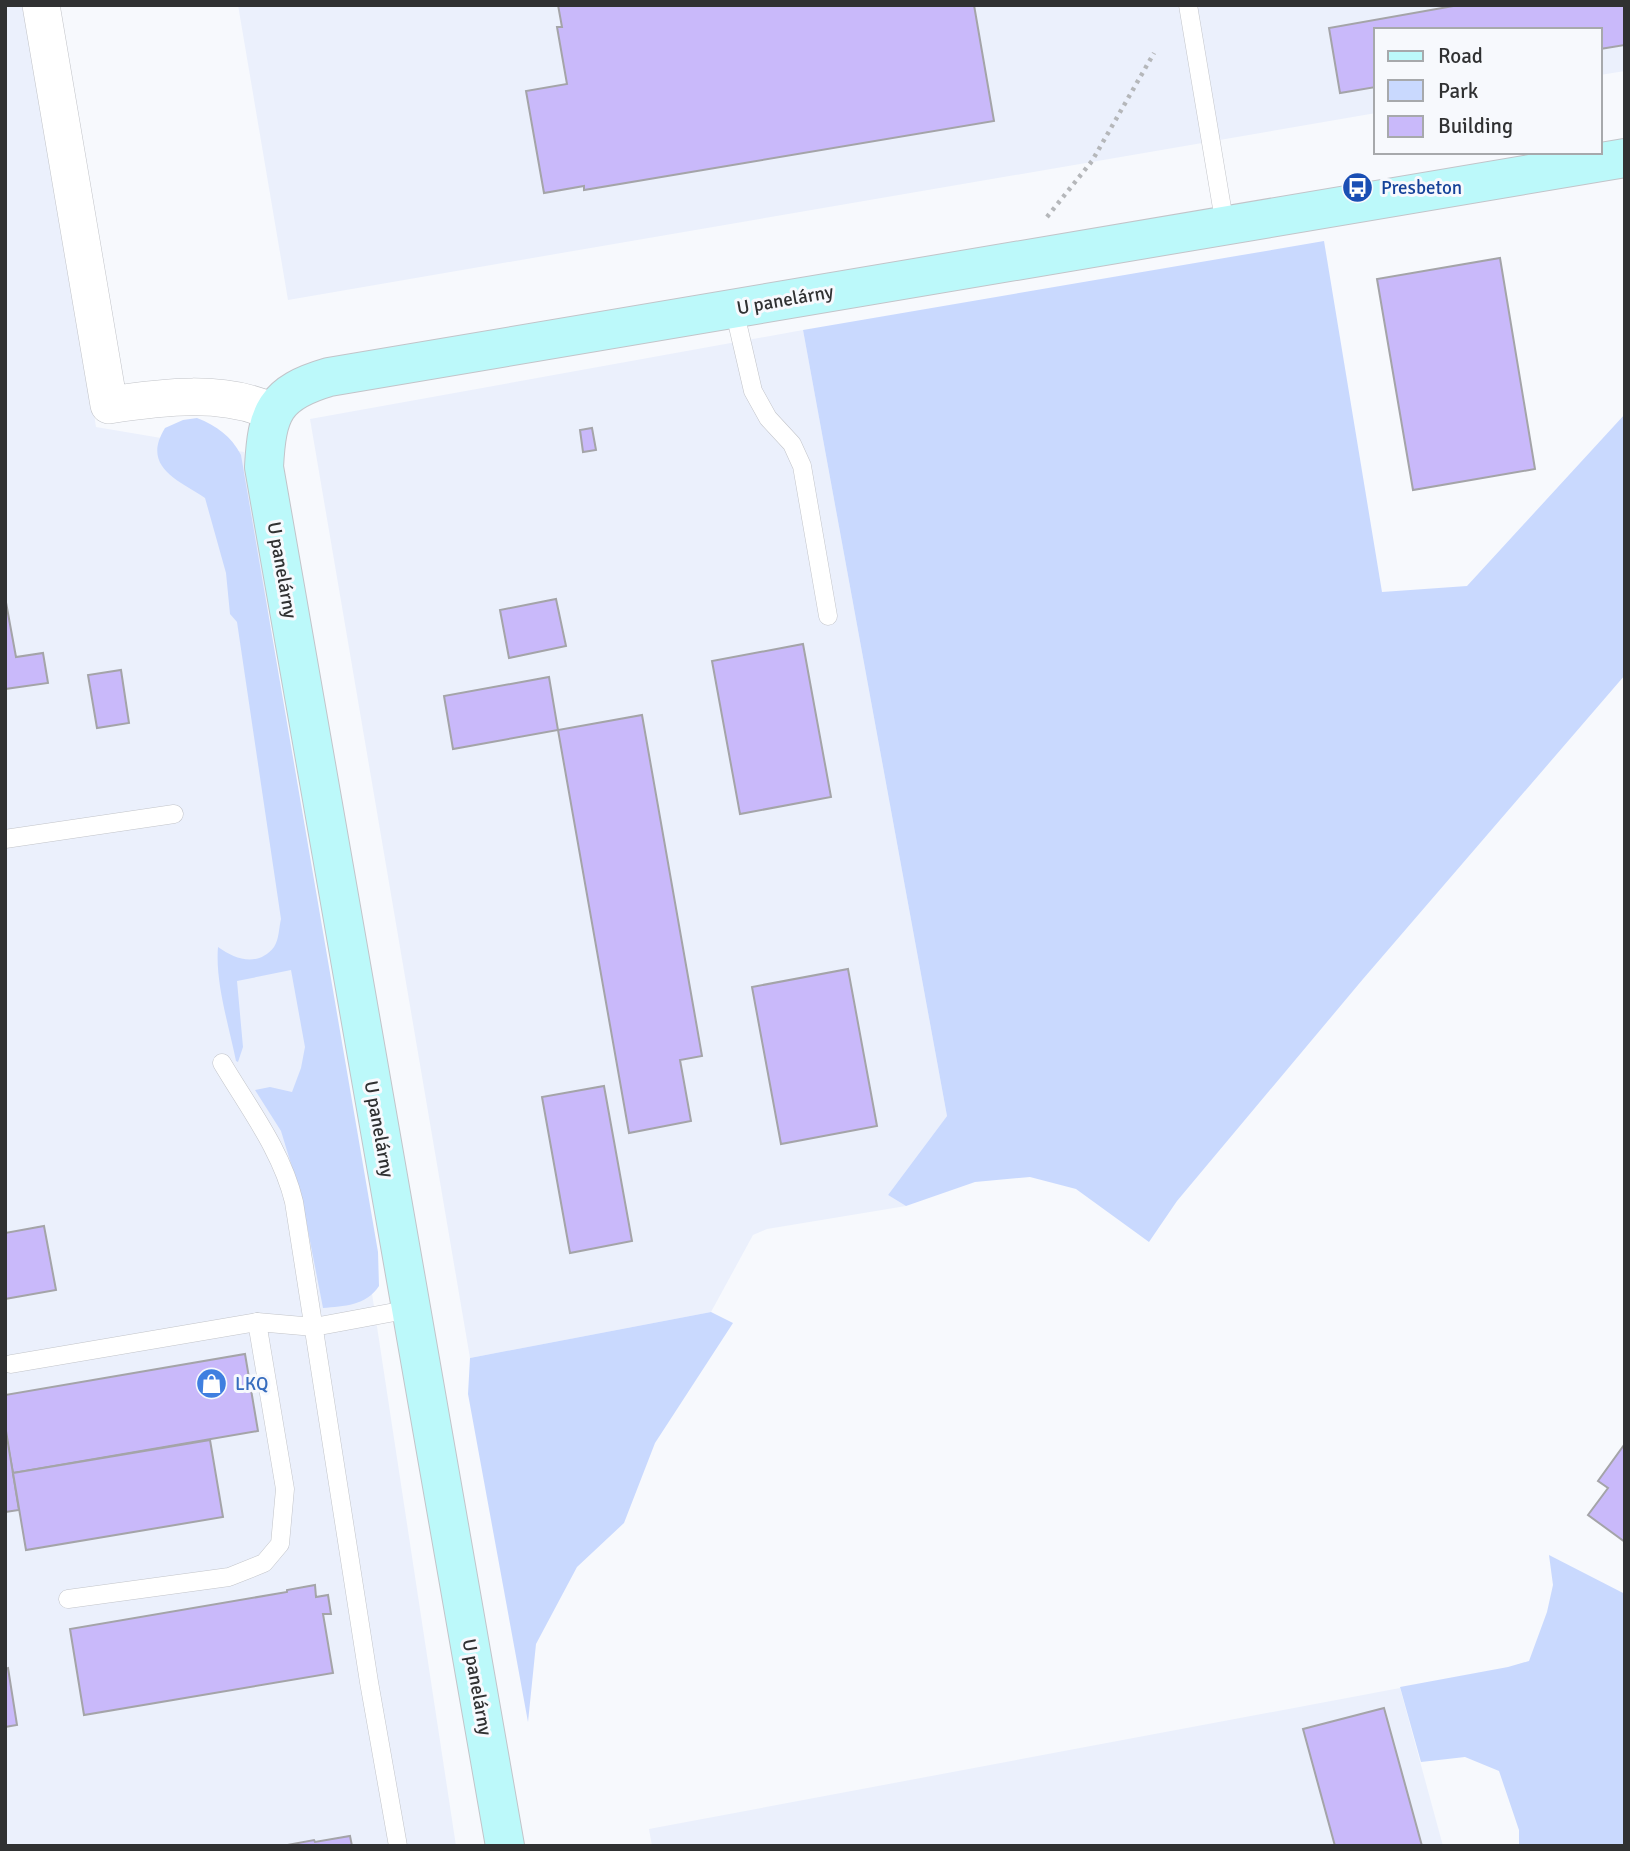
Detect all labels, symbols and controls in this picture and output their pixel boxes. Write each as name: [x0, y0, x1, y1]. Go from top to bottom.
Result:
legend: [1374, 28, 1602, 154]
text: Road: [1438, 43, 1483, 69]
text: Park: [1438, 78, 1479, 104]
text: Building: [1438, 113, 1513, 139]
bus stop icon: Presbeton: [1341, 171, 1375, 205]
place label: Presbeton: [1381, 176, 1462, 200]
street label: U panelárny: [735, 280, 835, 320]
street label: U panelárny: [262, 520, 302, 620]
street label: U panelárny: [359, 1079, 399, 1179]
shop icon: LKQ: [195, 1367, 229, 1401]
place label: LKQ: [235, 1372, 268, 1396]
street label: U panelárny: [457, 1637, 497, 1737]

